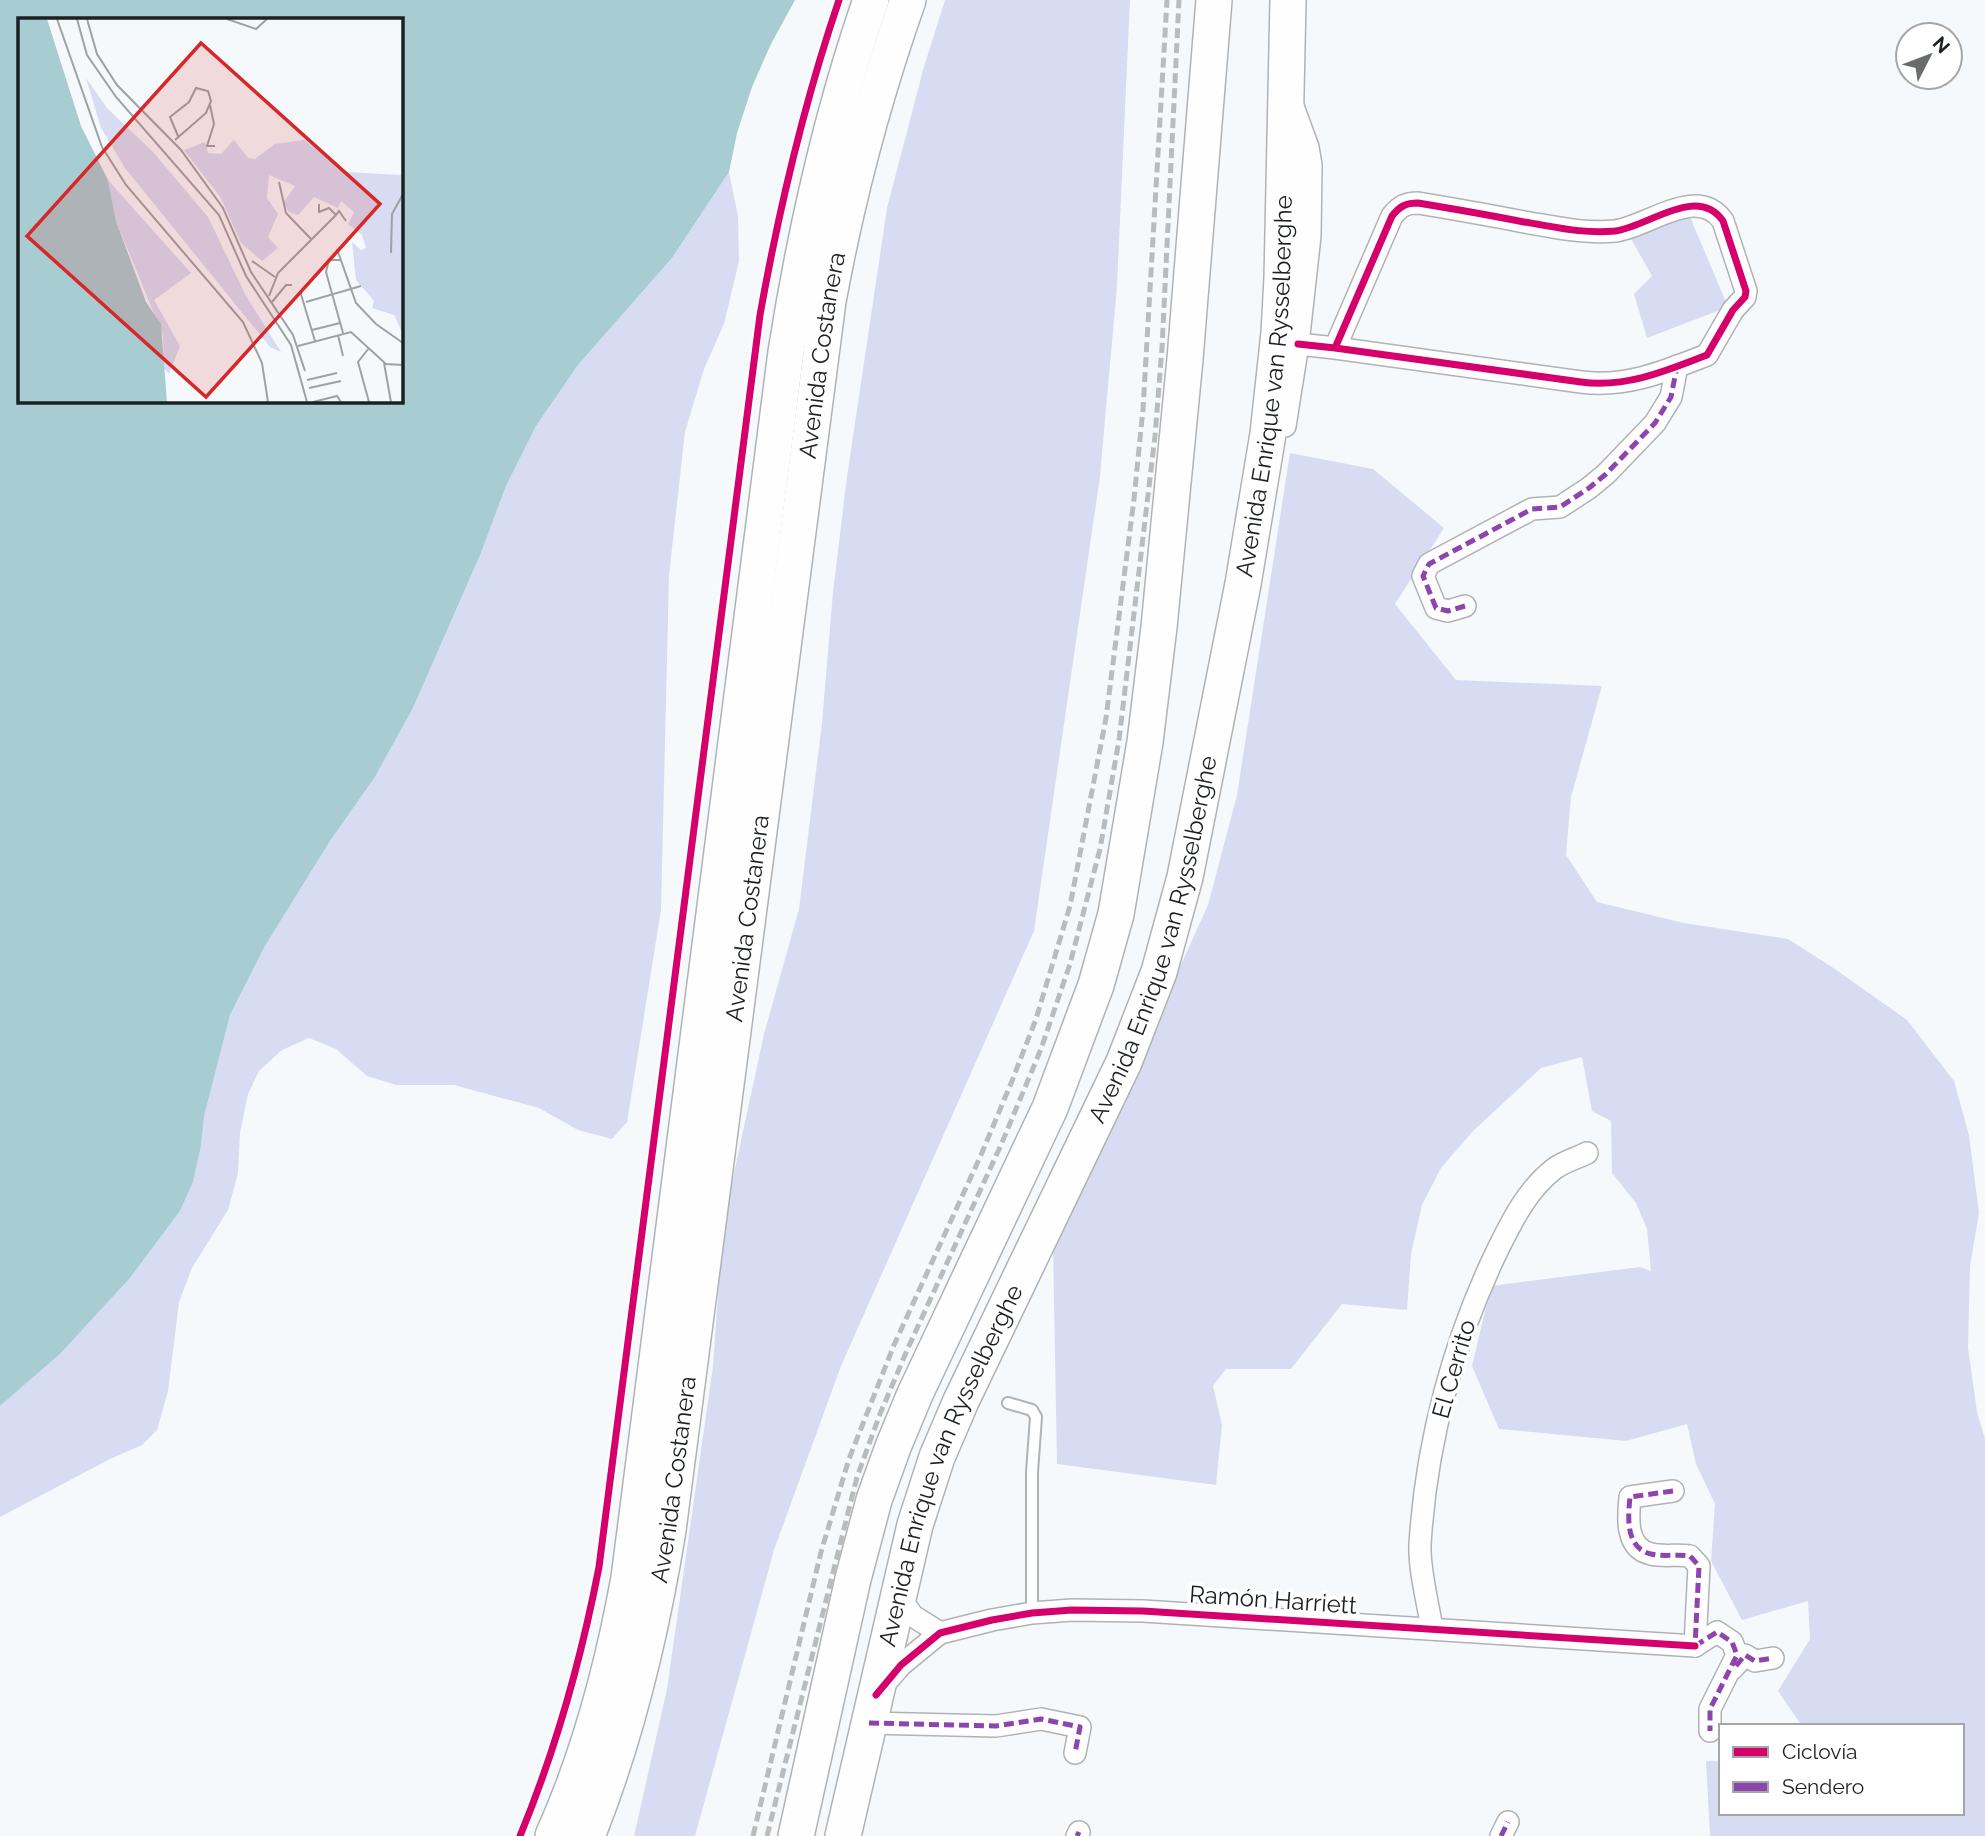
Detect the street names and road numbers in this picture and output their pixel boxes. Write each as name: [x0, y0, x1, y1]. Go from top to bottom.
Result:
street label: Avenida Enrique van Rysselberghe: [1229, 195, 1298, 579]
street label: Avenida Costanera: [793, 249, 851, 460]
street label: Avenida Enrique van Rysselberghe: [1082, 753, 1223, 1127]
street label: Avenida Costanera: [719, 813, 775, 1023]
street label: Avenida Enrique van Rysselberghe: [872, 1280, 1029, 1649]
street label: El Cerrito: [1426, 1316, 1481, 1422]
street label: Avenida Costanera: [644, 1374, 702, 1585]
street label: Ramón Harriett: [1188, 1579, 1358, 1620]

